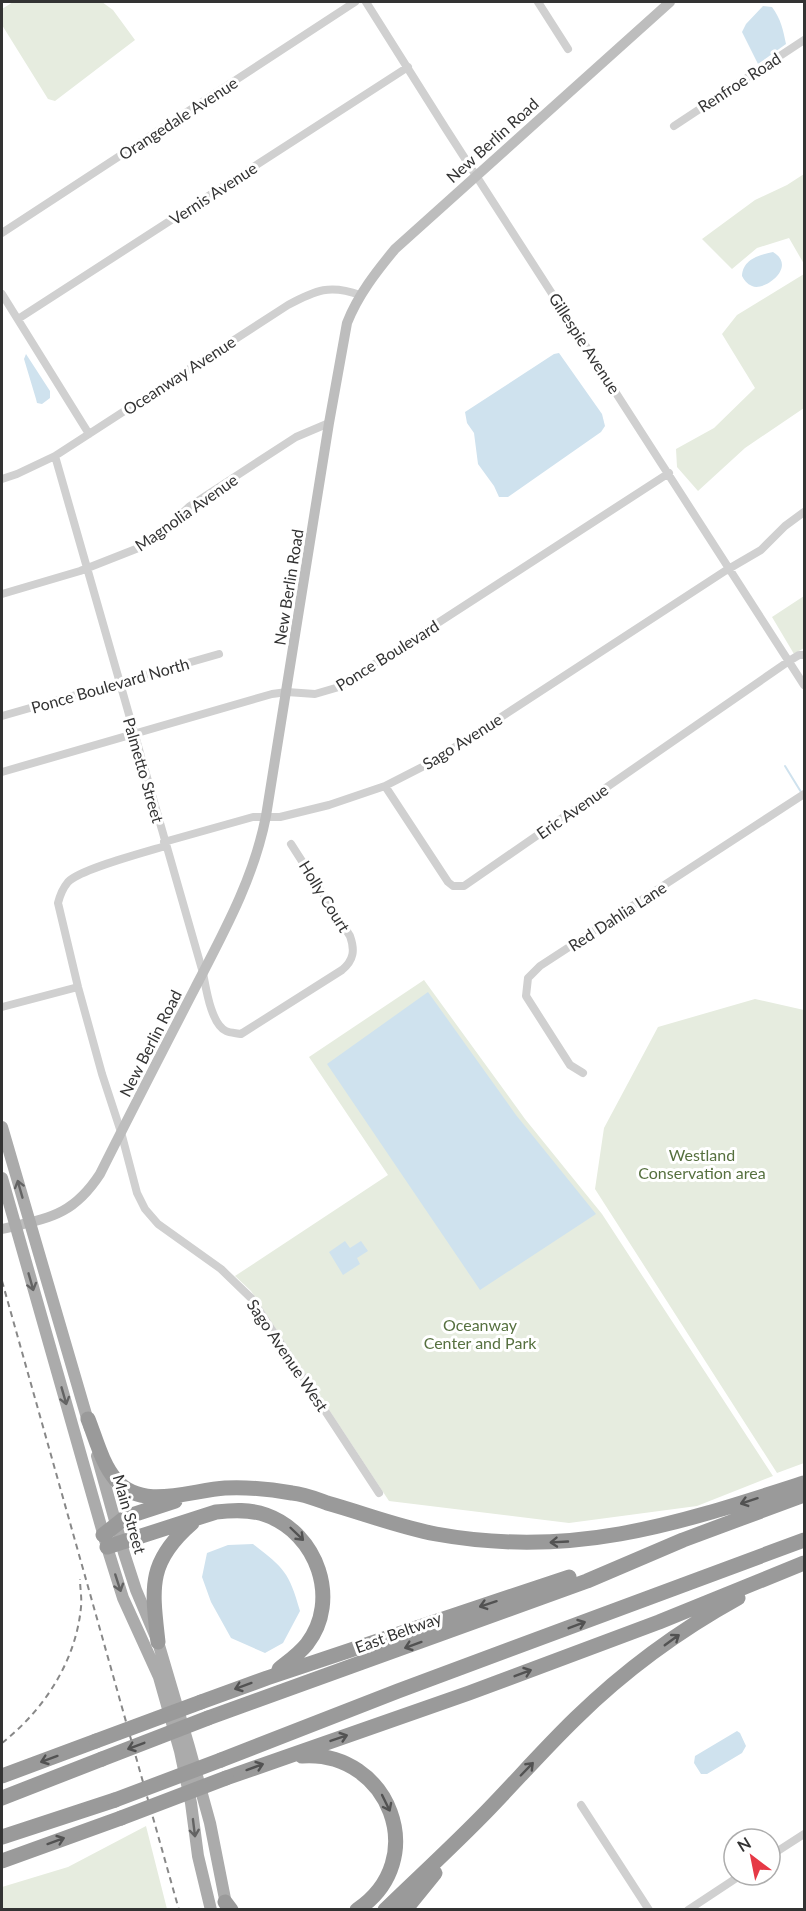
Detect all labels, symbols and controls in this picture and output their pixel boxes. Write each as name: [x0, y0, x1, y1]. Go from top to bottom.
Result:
street label: Renfroe Road: [694, 48, 784, 116]
street label: Orangedale Avenue: [115, 73, 241, 163]
street label: New Berlin Road: [442, 94, 542, 186]
street label: Vernis Avenue: [166, 158, 260, 228]
street label: Gillespie Avenue: [545, 289, 625, 397]
street label: Oceanway Avenue: [119, 332, 239, 418]
street label: Magnolia Avenue: [131, 470, 241, 554]
street label: New Berlin Road: [269, 528, 307, 646]
street label: Ponce Boulevard: [332, 616, 442, 694]
street label: Ponce Boulevard North: [29, 653, 191, 717]
street label: Sago Avenue: [419, 709, 505, 773]
street label: Palmetto Street: [120, 715, 168, 825]
street label: Eric Avenue: [533, 779, 611, 843]
street label: Holly Court: [296, 857, 355, 935]
street label: Red Dahlia Lane: [564, 877, 670, 955]
street label: New Berlin Road: [115, 986, 185, 1100]
park label: Westland Conservation area: [638, 1145, 766, 1182]
one-way arrow: [14, 1180, 25, 1199]
one-way arrow: [26, 1272, 38, 1291]
street label: Sago Avenue West: [244, 1295, 333, 1415]
park label: Oceanway Center and Park: [424, 1315, 537, 1352]
one-way arrow: [59, 1386, 70, 1405]
street label: Main Street: [110, 1472, 150, 1556]
one-way arrow: [740, 1496, 759, 1507]
one-way arrow: [289, 1527, 304, 1541]
one-way arrow: [549, 1536, 569, 1547]
one-way arrow: [113, 1573, 124, 1592]
one-way arrow: [479, 1600, 498, 1611]
street label: East Beltway: [352, 1607, 444, 1656]
one-way arrow: [567, 1618, 585, 1629]
one-way arrow: [664, 1634, 680, 1647]
one-way arrow: [404, 1641, 423, 1652]
one-way arrow: [513, 1667, 532, 1678]
one-way arrow: [234, 1682, 253, 1693]
one-way arrow: [329, 1731, 348, 1742]
one-way arrow: [127, 1741, 145, 1752]
one-way arrow: [40, 1754, 59, 1765]
one-way arrow: [245, 1761, 264, 1772]
one-way arrow: [519, 1762, 534, 1777]
one-way arrow: [381, 1794, 393, 1812]
one-way arrow: [189, 1818, 200, 1838]
north arrow: [722, 1827, 782, 1887]
text: N: [734, 1833, 754, 1855]
one-way arrow: [47, 1835, 65, 1846]

